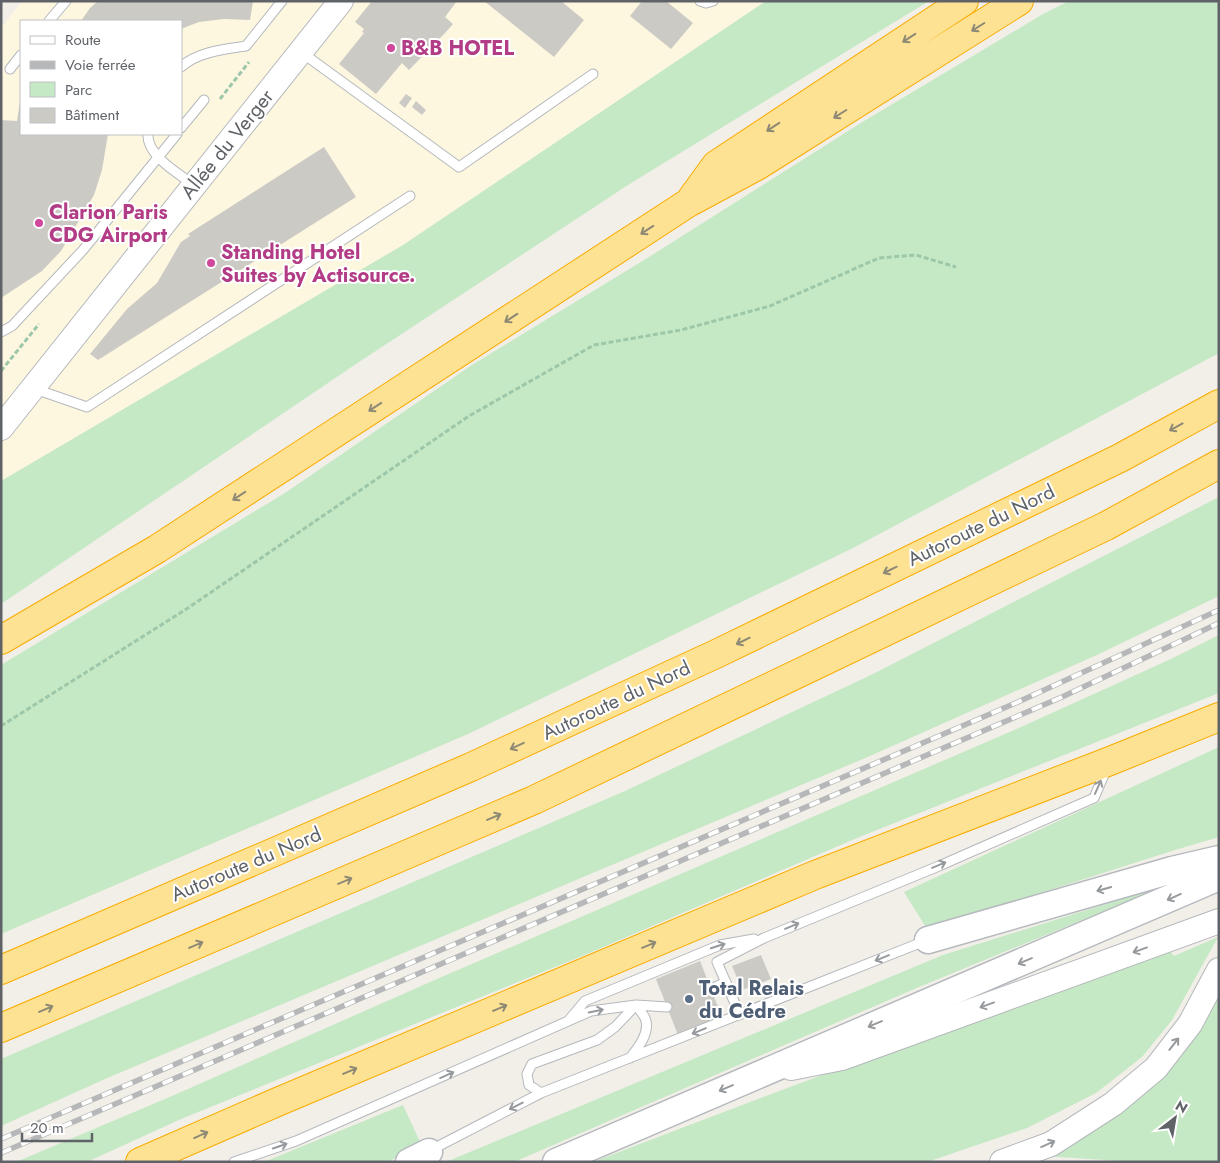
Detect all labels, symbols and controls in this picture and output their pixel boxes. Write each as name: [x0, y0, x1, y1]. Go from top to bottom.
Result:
legend: [20, 20, 182, 135]
one-way arrow: [971, 23, 985, 33]
text: Route: [65, 29, 101, 51]
one-way arrow: [902, 33, 916, 43]
place label: B&B HOTEL: [401, 34, 514, 63]
marker: B&B HOTEL: [385, 42, 397, 54]
text: Voie ferrée: [65, 54, 136, 76]
text: Parc: [65, 79, 92, 101]
street label: Allée du Verger: [174, 83, 281, 205]
text: Bâtiment: [65, 104, 119, 126]
one-way arrow: [833, 108, 847, 119]
one-way arrow: [767, 122, 781, 132]
place label: Clarion Paris CDG Airport: [49, 198, 168, 250]
marker: Clarion Paris CDG Airport: [33, 217, 45, 229]
one-way arrow: [641, 225, 655, 235]
place label: Standing Hotel Suites by Actisource.: [221, 238, 416, 290]
marker: Standing Hotel Suites by Actisource.: [205, 257, 217, 269]
one-way arrow: [505, 314, 519, 324]
one-way arrow: [368, 402, 382, 412]
one-way arrow: [1169, 423, 1184, 433]
street label: Autoroute du Nord: [903, 477, 1060, 574]
one-way arrow: [232, 491, 246, 501]
one-way arrow: [883, 566, 898, 575]
one-way arrow: [736, 636, 751, 646]
street label: Autoroute du Nord: [537, 653, 695, 748]
one-way arrow: [510, 742, 525, 751]
one-way arrow: [1094, 780, 1104, 795]
one-way arrow: [486, 812, 501, 822]
street label: Autoroute du Nord: [167, 820, 326, 909]
one-way arrow: [931, 860, 947, 869]
one-way arrow: [337, 876, 352, 886]
one-way arrow: [1097, 885, 1113, 895]
one-way arrow: [1167, 892, 1182, 902]
one-way arrow: [784, 920, 799, 930]
one-way arrow: [641, 939, 656, 949]
one-way arrow: [188, 940, 203, 950]
one-way arrow: [710, 941, 726, 951]
one-way arrow: [1133, 946, 1148, 955]
one-way arrow: [875, 955, 890, 964]
one-way arrow: [1018, 956, 1033, 966]
place label: Total Relais du Cédre: [699, 974, 804, 1026]
marker: Total Relais du Cédre: [683, 993, 695, 1005]
one-way arrow: [980, 1001, 996, 1010]
one-way arrow: [492, 1002, 507, 1012]
one-way arrow: [38, 1004, 53, 1014]
one-way arrow: [588, 1006, 604, 1015]
one-way arrow: [868, 1020, 883, 1030]
one-way arrow: [692, 1027, 707, 1036]
one-way arrow: [1169, 1037, 1179, 1051]
one-way arrow: [342, 1066, 357, 1076]
one-way arrow: [439, 1069, 454, 1079]
one-way arrow: [719, 1084, 734, 1094]
north arrow: [1150, 1093, 1200, 1143]
text: N: [1172, 1095, 1192, 1118]
one-way arrow: [509, 1101, 524, 1111]
scale bar: [22, 1110, 92, 1142]
text: 20 m: [30, 1117, 64, 1139]
one-way arrow: [193, 1130, 208, 1140]
one-way arrow: [1040, 1139, 1055, 1149]
one-way arrow: [272, 1141, 287, 1150]

